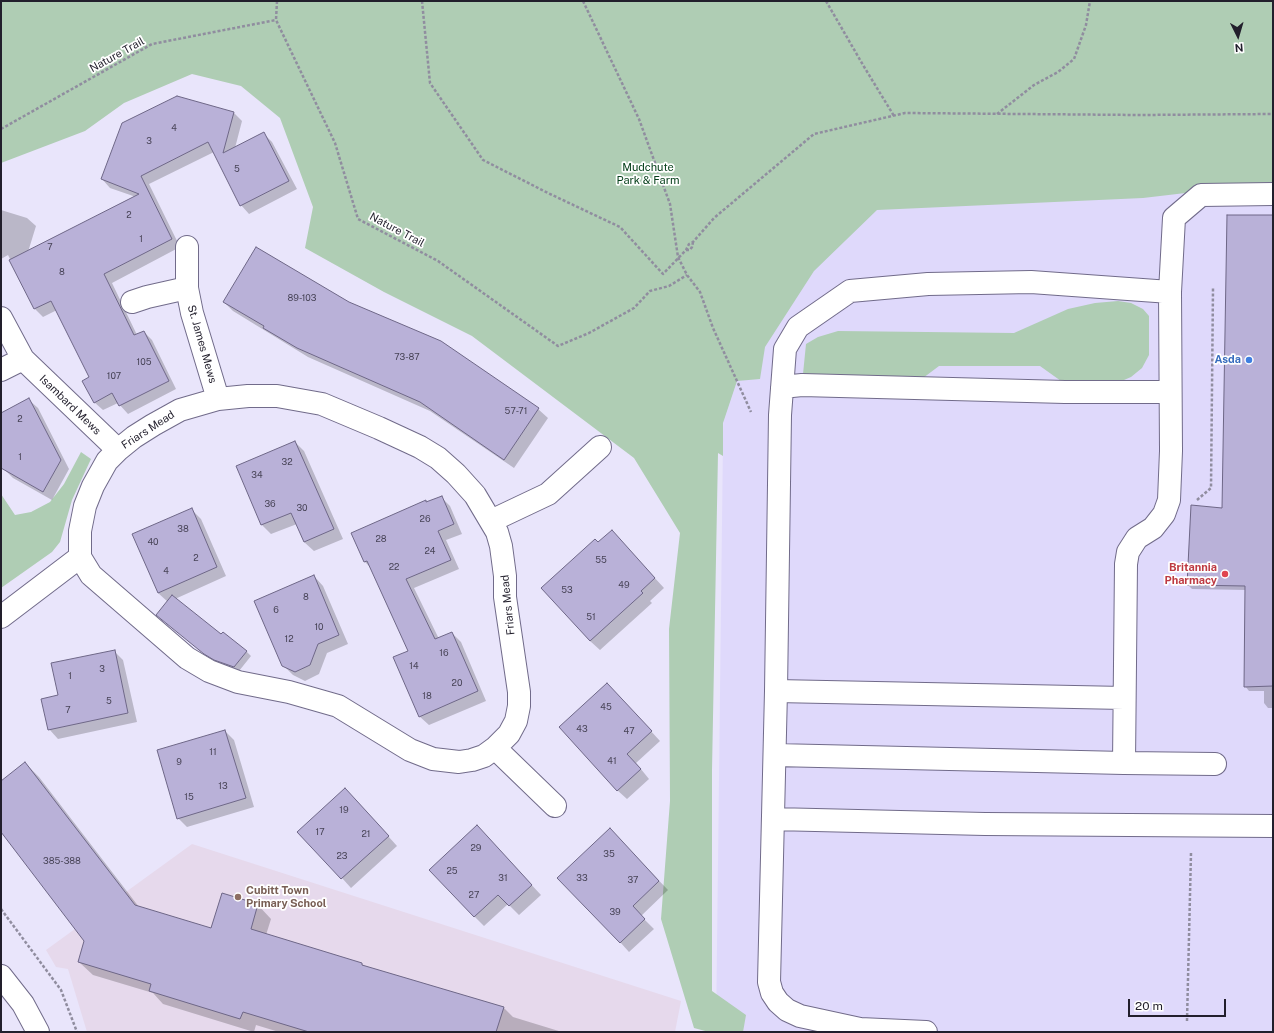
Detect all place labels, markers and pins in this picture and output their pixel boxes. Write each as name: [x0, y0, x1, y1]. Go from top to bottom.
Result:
place label: Asda: [1214, 353, 1241, 367]
marker: Asda: [1244, 355, 1254, 365]
place label: Britannia Pharmacy: [1164, 561, 1217, 587]
marker: Britannia Pharmacy: [1220, 569, 1230, 579]
place label: Cubitt Town Primary School: [246, 884, 326, 910]
marker: Cubitt Town Primary School: [233, 892, 243, 902]

